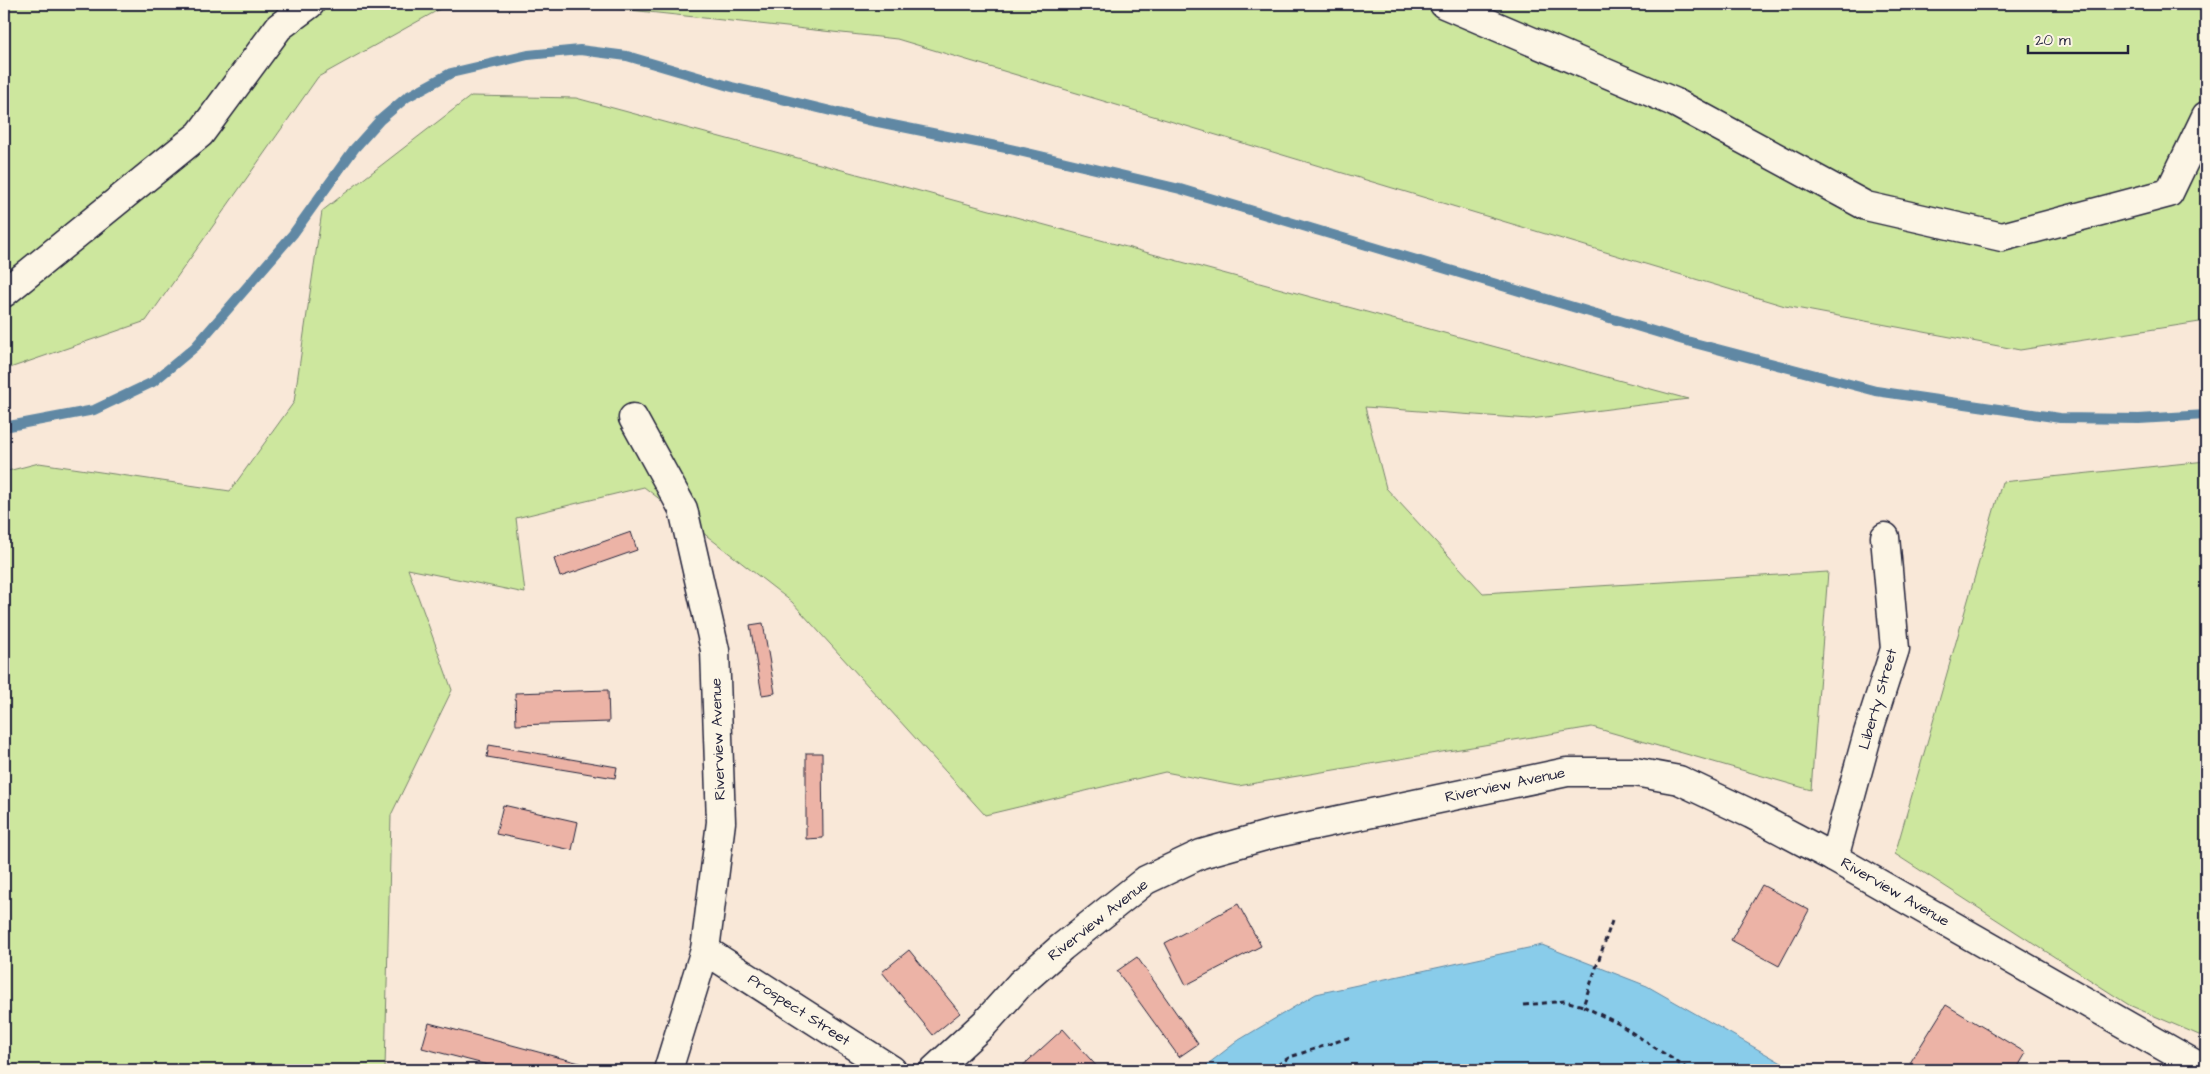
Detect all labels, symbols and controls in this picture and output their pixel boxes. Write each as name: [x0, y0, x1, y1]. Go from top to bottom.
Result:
scale bar: [2028, 22, 2128, 54]
text: 20 m: [2035, 30, 2071, 51]
street label: Liberty Street: [1854, 646, 1903, 752]
street label: Riverview Avenue: [705, 678, 731, 800]
street label: Riverview Avenue: [1443, 762, 1567, 808]
street label: Riverview Avenue: [1837, 852, 1953, 932]
street label: Riverview Avenue: [1043, 874, 1153, 966]
street label: Prospect Street: [744, 969, 854, 1051]

